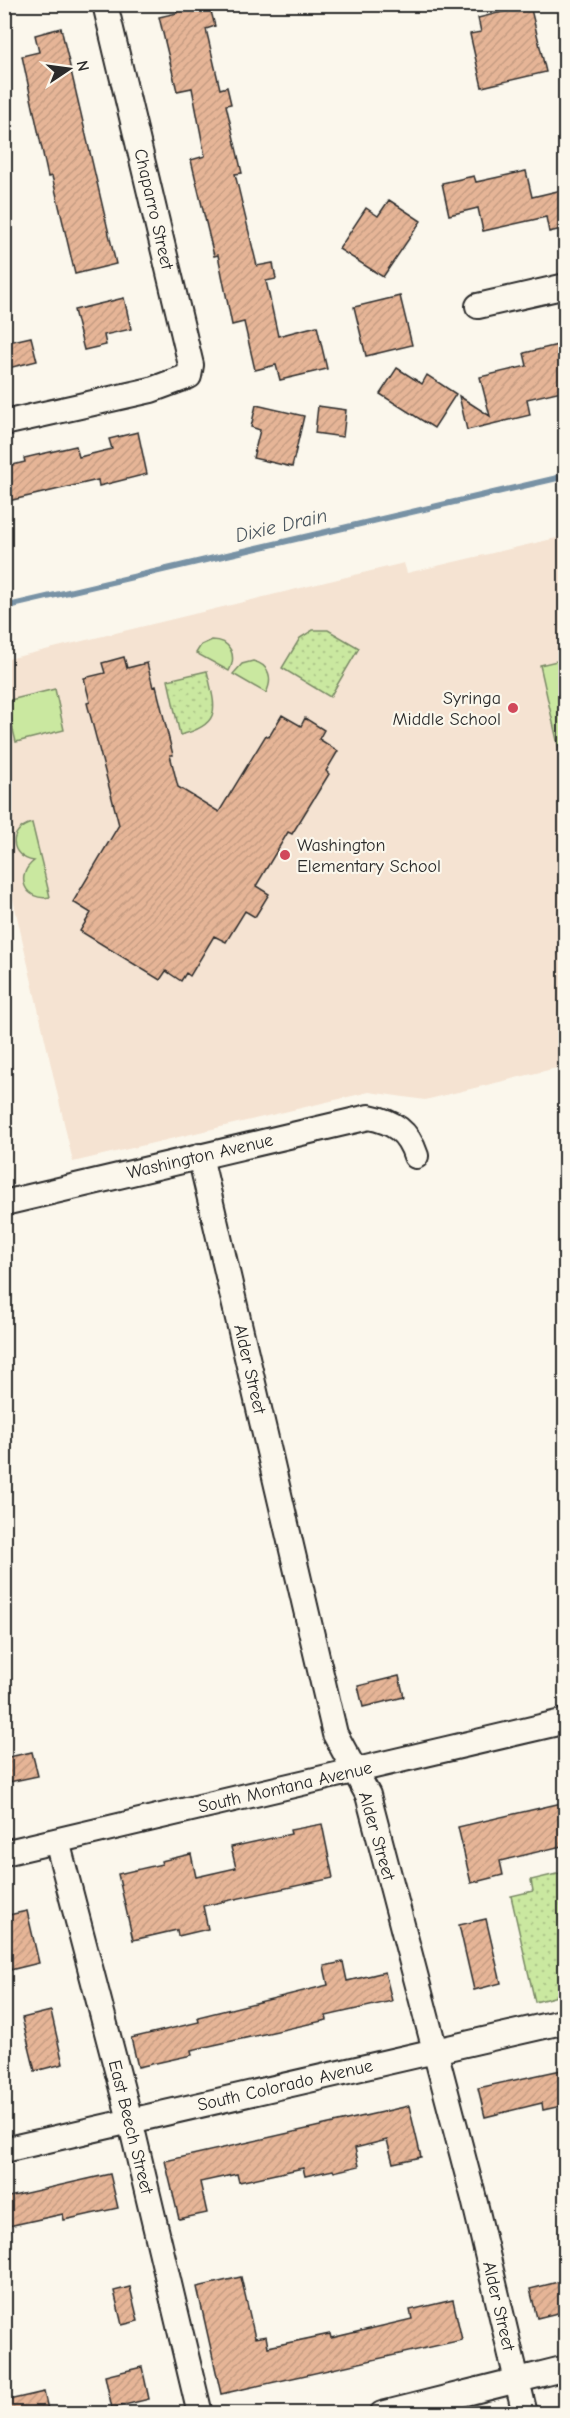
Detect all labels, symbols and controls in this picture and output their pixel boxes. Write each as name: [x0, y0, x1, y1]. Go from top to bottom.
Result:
north arrow: [39, 39, 99, 99]
text: N: [73, 59, 93, 73]
street label: Chaparro Street: [129, 147, 178, 272]
water label: Dixie Drain: [233, 504, 329, 547]
place label: Syringa Middle School: [393, 688, 501, 730]
marker: Syringa Middle School: [506, 701, 520, 715]
place label: Washington Elementary School: [297, 835, 441, 877]
marker: Washington Elementary School: [278, 848, 292, 862]
street label: Washington Avenue: [125, 1129, 275, 1184]
street label: Alder Street: [229, 1322, 270, 1417]
street label: South Montana Avenue: [196, 1757, 374, 1818]
street label: Alder Street: [354, 1789, 399, 1884]
street label: South Colorado Avenue: [195, 2055, 375, 2116]
street label: East Beech Street: [104, 2058, 158, 2197]
street label: Alder Street: [478, 2259, 519, 2354]

